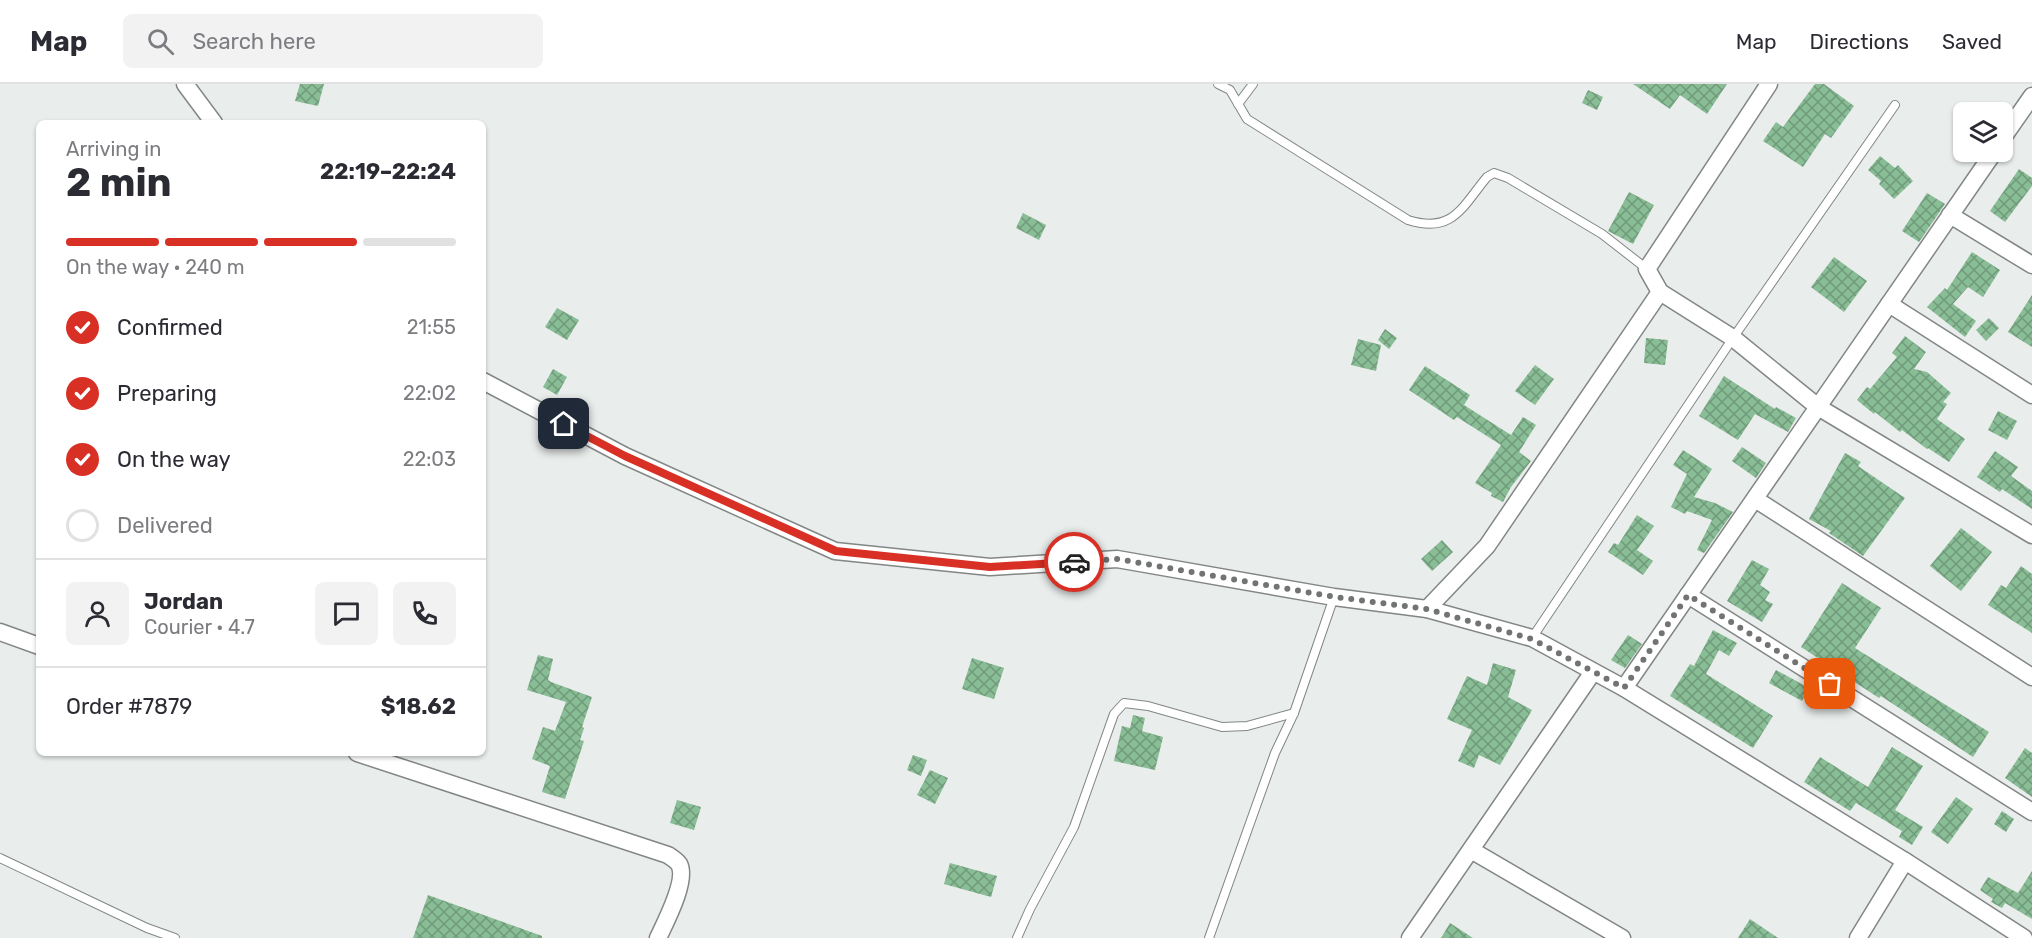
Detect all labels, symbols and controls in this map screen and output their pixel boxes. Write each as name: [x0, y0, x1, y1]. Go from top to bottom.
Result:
search box: [123, 14, 543, 68]
text: Map: [30, 25, 87, 58]
icon: search: [144, 25, 177, 58]
text: Search here: [192, 28, 316, 55]
text: Map: [1736, 29, 1777, 54]
text: Directions: [1810, 29, 1909, 54]
text: Saved: [1942, 29, 2002, 54]
map controls: [1953, 102, 2013, 162]
button: layers: [1953, 102, 2013, 162]
text: Arriving in: [66, 137, 161, 161]
text: 22:19–22:24: [320, 158, 456, 185]
text: 2 min: [66, 160, 172, 206]
text: On the way · 240 m: [66, 255, 245, 279]
icon: check: [66, 311, 99, 344]
text: Confirmed: [117, 314, 223, 341]
text: 21:55: [407, 315, 456, 339]
icon: check: [66, 377, 99, 410]
text: Preparing: [117, 380, 217, 407]
text: 22:02: [403, 381, 456, 405]
pin: [538, 398, 589, 449]
icon: home: [547, 407, 580, 440]
icon: check: [66, 443, 99, 476]
text: On the way: [117, 446, 231, 473]
text: 22:03: [403, 447, 456, 471]
text: Delivered: [117, 512, 213, 539]
courier: [1044, 532, 1104, 592]
icon: car: [1058, 546, 1091, 579]
button: person: [66, 582, 129, 645]
button: chat: [315, 582, 378, 645]
button: phone: [393, 582, 456, 645]
text: Jordan: [144, 588, 223, 615]
text: Courier · 4.7: [144, 615, 255, 639]
pin: [1804, 658, 1855, 709]
icon: bag: [1813, 667, 1846, 700]
text: Order #7879: [66, 693, 192, 720]
text: $18.62: [381, 693, 456, 720]

